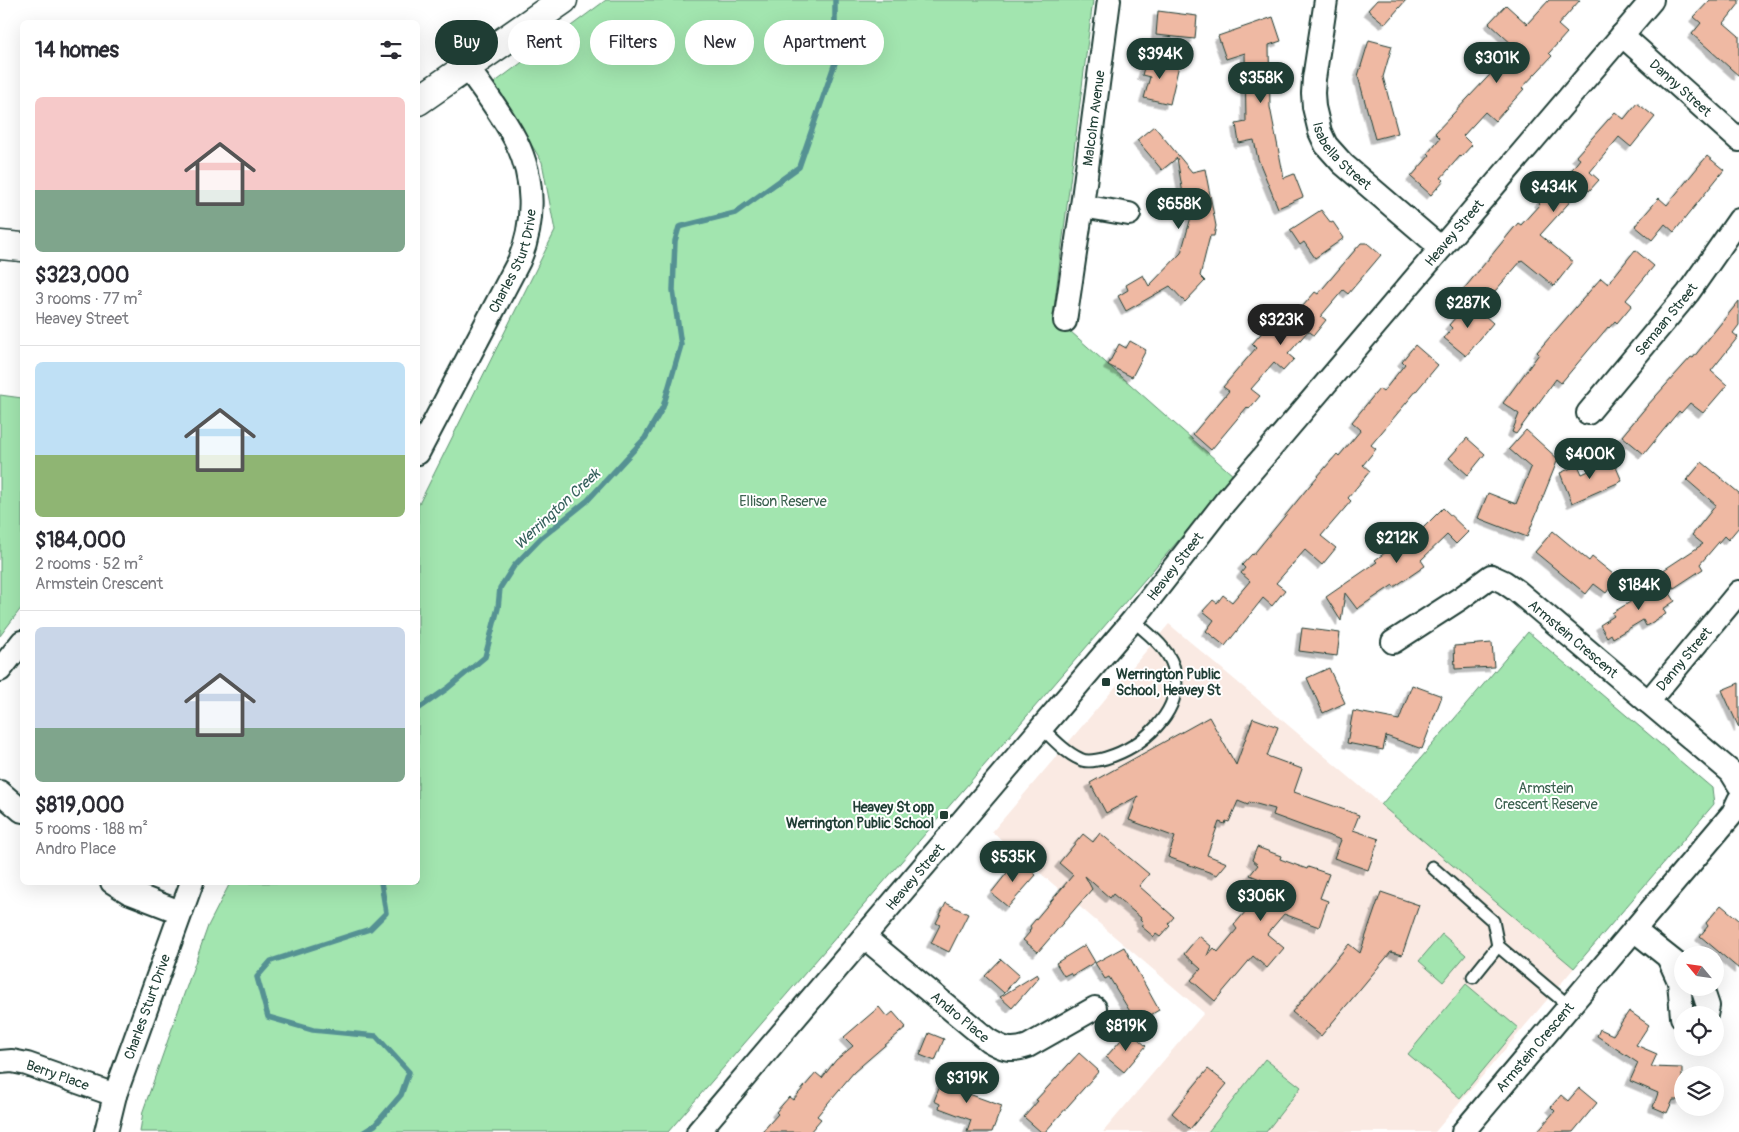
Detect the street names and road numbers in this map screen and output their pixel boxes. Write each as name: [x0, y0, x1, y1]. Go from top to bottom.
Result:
street label: Danny Street: [1646, 56, 1715, 121]
street label: Malcolm Avenue: [1079, 69, 1109, 167]
street label: Isabella Street: [1309, 120, 1375, 194]
street label: Heavey Street: [1421, 196, 1488, 270]
street label: Charles Sturt Drive: [485, 209, 540, 316]
street label: Semaan Street: [1631, 280, 1701, 359]
street label: Heavey Street: [1143, 529, 1207, 604]
street label: Armstein Crescent: [1525, 596, 1622, 682]
street label: Danny Street: [1653, 624, 1716, 694]
street label: Heavey Street: [882, 840, 949, 914]
street label: Charles Sturt Drive: [121, 952, 174, 1062]
street label: Andro Place: [927, 988, 993, 1046]
street label: Armstein Crescent: [1492, 999, 1578, 1096]
street label: Berry Place: [24, 1056, 91, 1094]

